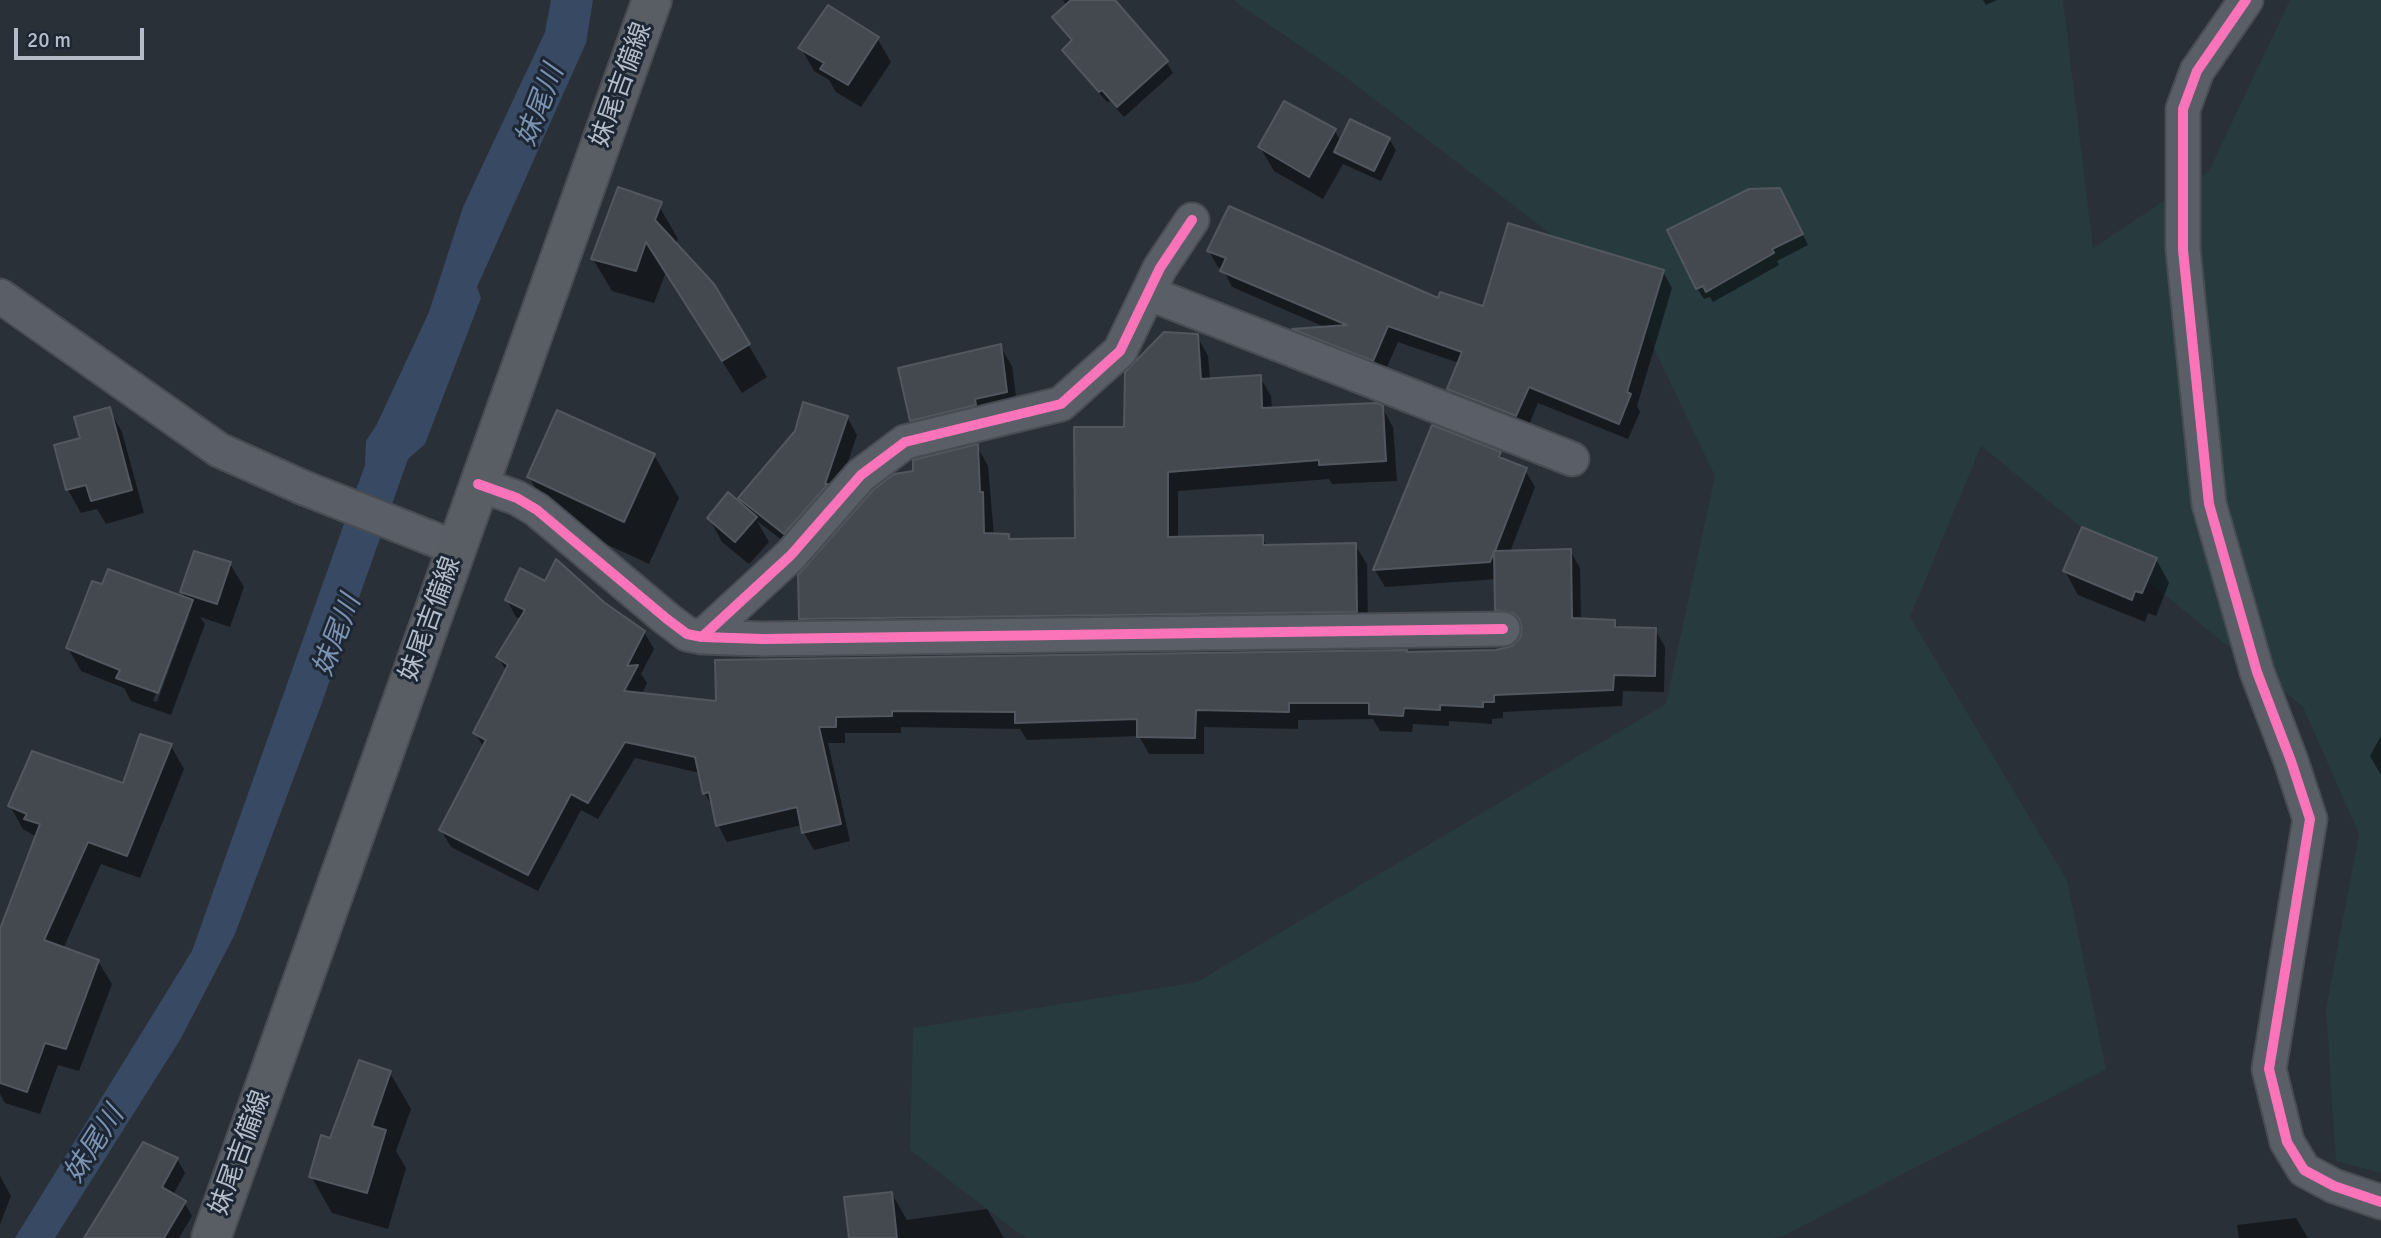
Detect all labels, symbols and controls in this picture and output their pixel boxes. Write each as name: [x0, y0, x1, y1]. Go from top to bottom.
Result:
scale bar: [18, 14, 147, 58]
street label: 妹尾吉備線: [585, 19, 659, 151]
text: 20 m: [27, 27, 71, 53]
water label: 妹尾川: [510, 61, 572, 151]
street label: 妹尾吉備線: [394, 553, 468, 685]
water label: 妹尾川: [307, 591, 369, 681]
street label: 妹尾吉備線: [204, 1087, 278, 1219]
water label: 妹尾川: [58, 1101, 132, 1189]

